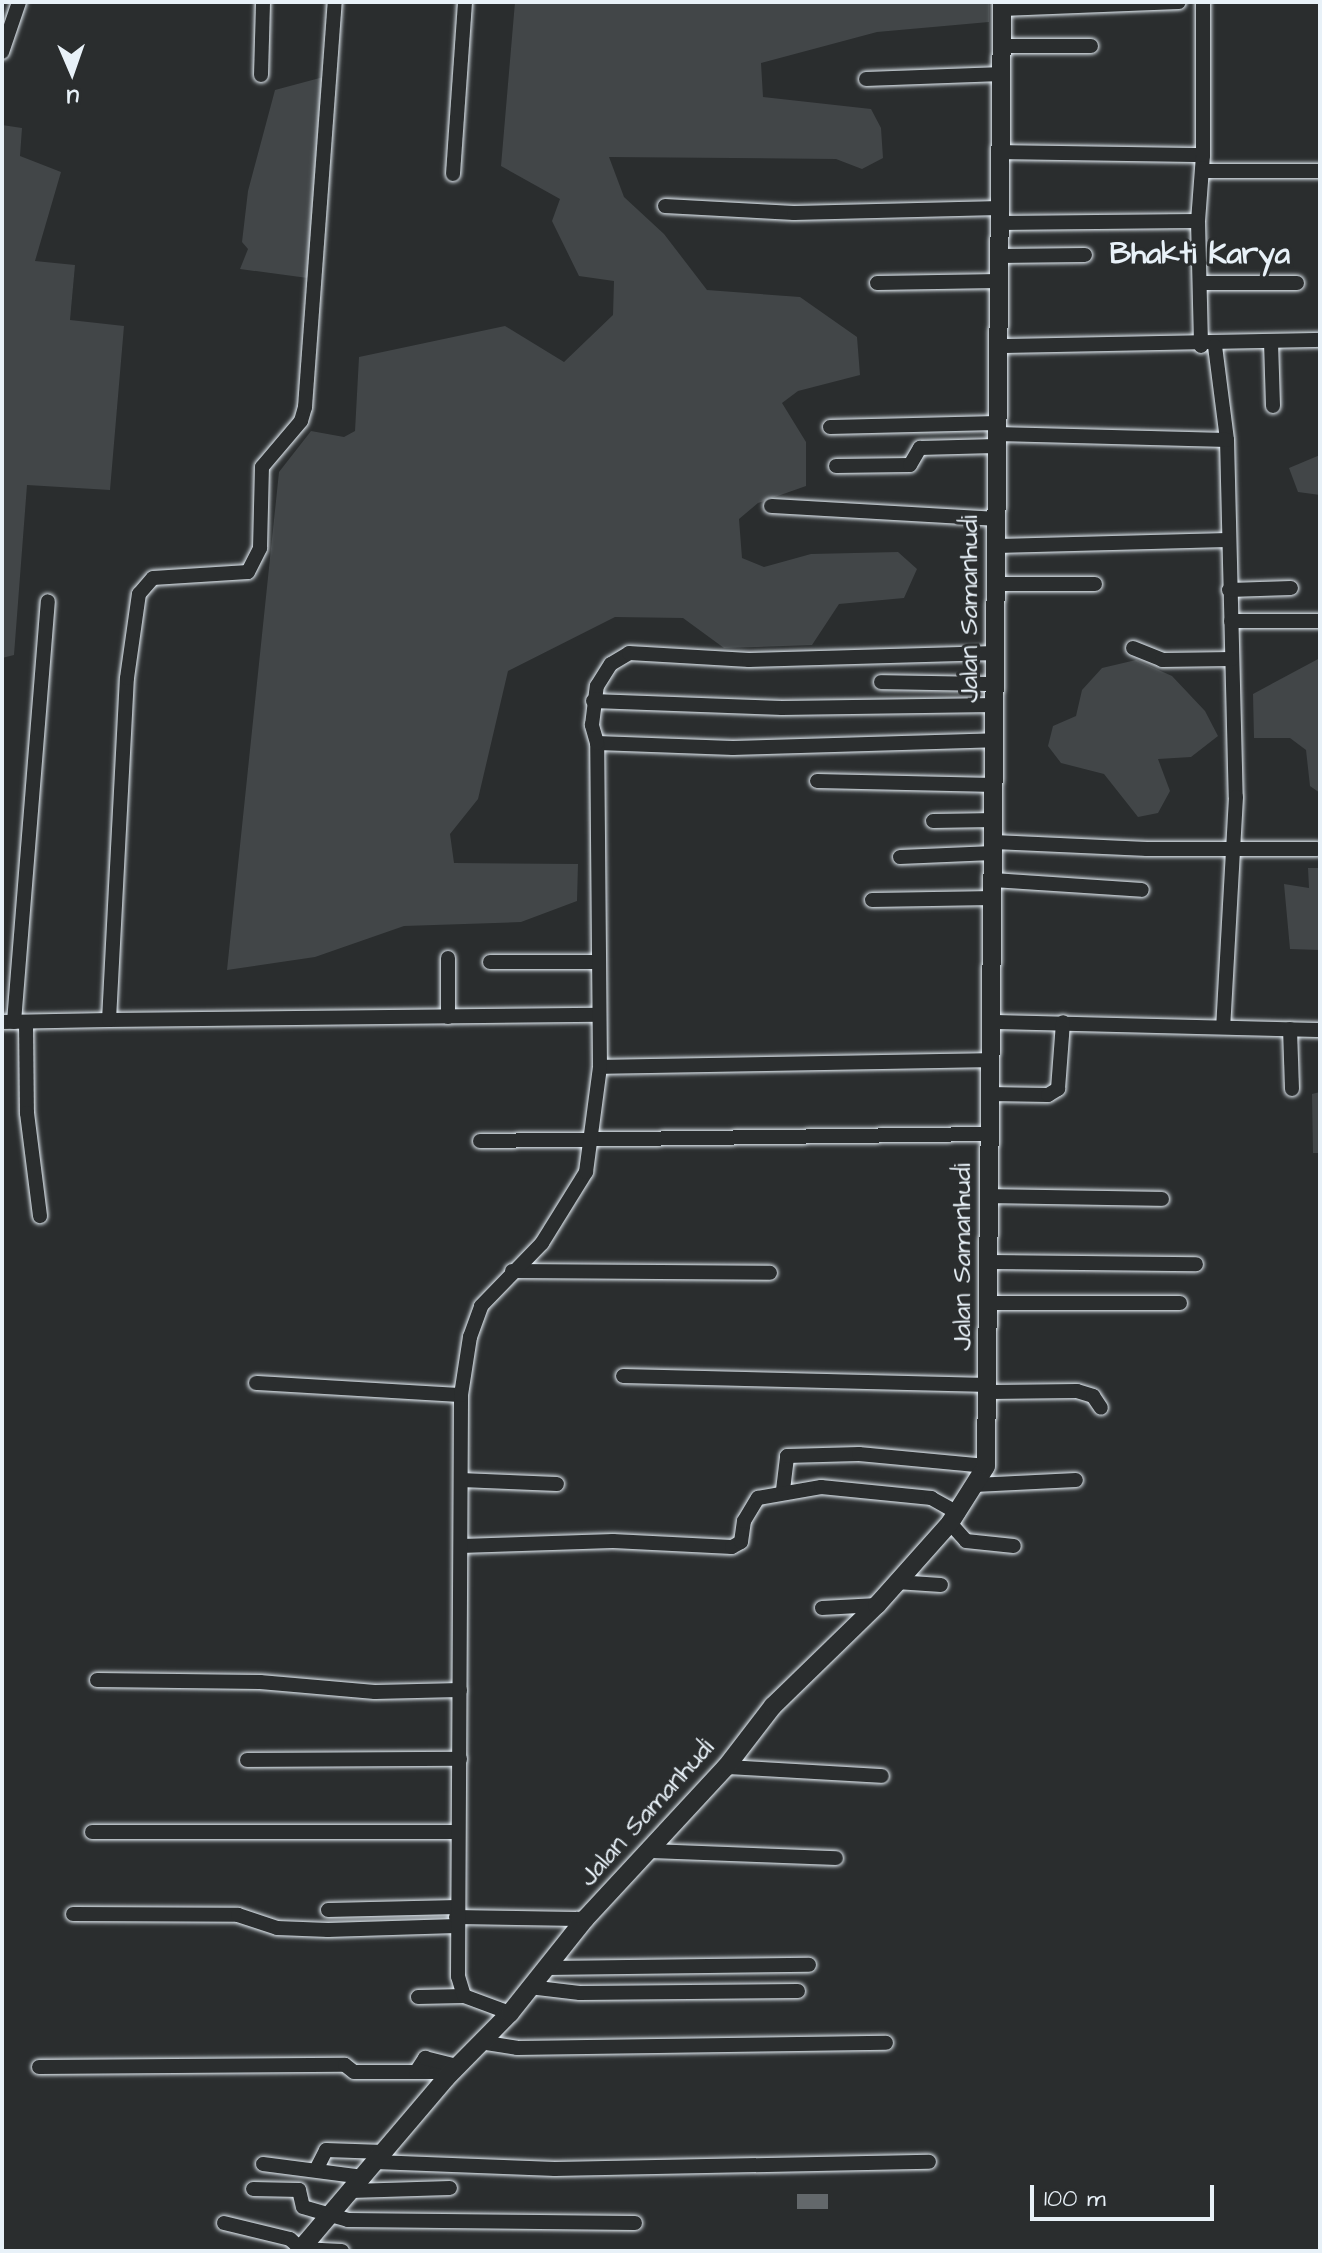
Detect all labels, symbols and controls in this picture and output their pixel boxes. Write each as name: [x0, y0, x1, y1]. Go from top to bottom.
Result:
north arrow: [32, 32, 112, 112]
text: U: [66, 81, 80, 112]
district label: Bhakti Karya: [1110, 236, 1290, 272]
street label: Jalan Samanhudi: [954, 515, 986, 703]
street label: Jalan Samanhudi: [947, 1163, 979, 1351]
street label: Jalan Samanhudi: [573, 1733, 721, 1893]
scale bar: [1034, 2169, 1218, 2219]
text: 100 m: [1044, 2182, 1106, 2216]

